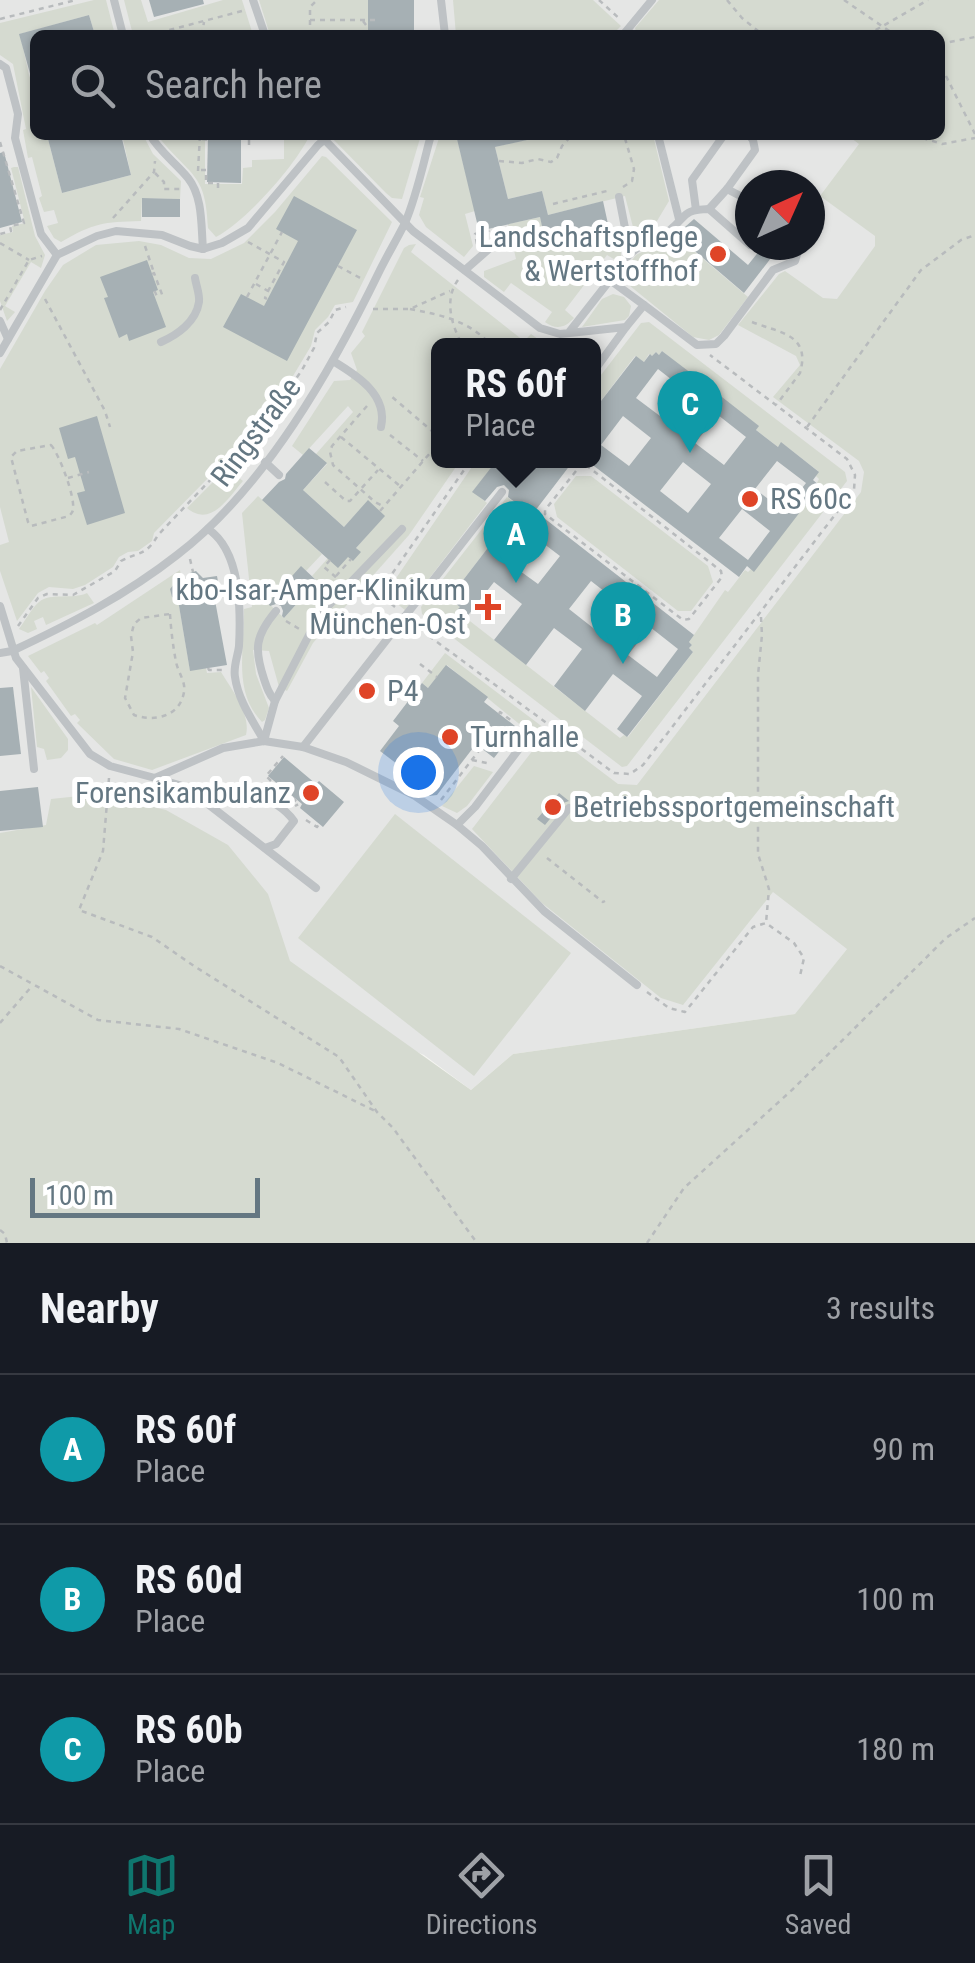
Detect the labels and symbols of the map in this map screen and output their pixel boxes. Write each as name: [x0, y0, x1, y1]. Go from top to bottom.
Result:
north arrow: [735, 170, 825, 260]
place label: Landschaftspflege & Wertstoffhof: [479, 219, 699, 288]
marker: Landschaftspflege & Wertstoffhof: [707, 243, 729, 265]
street label: Ringstraße: [203, 370, 308, 493]
pin: C: [658, 370, 722, 453]
place label: RS 60c: [770, 481, 852, 516]
marker: RS 60c: [739, 488, 761, 510]
pin: A: [484, 500, 548, 583]
place label: kbo-Isar-Amper-Klinikum München-Ost: [176, 572, 466, 641]
pin: B: [590, 582, 656, 664]
marker: kbo-Isar-Amper-Klinikum München-Ost: [475, 594, 501, 620]
place label: P4: [387, 673, 418, 708]
marker: P4: [356, 680, 378, 702]
place label: Turnhalle: [470, 719, 579, 754]
marker: Turnhalle: [439, 726, 461, 748]
your location: [393, 747, 444, 798]
place label: Forensikambulanz: [75, 775, 291, 810]
marker: Forensikambulanz: [300, 782, 322, 804]
place label: Betriebssportgemeinschaft: [573, 789, 895, 824]
marker: Betriebssportgemeinschaft: [542, 796, 564, 818]
scale bar: [30, 1173, 260, 1218]

